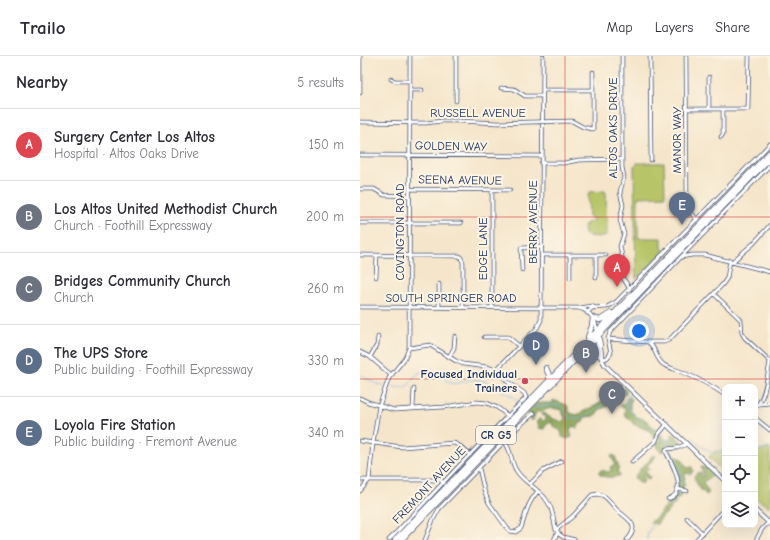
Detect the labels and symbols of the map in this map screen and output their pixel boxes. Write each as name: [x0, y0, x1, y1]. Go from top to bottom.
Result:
street label: ALTOS OAKS DRIVE: [606, 78, 620, 178]
street label: RUSSELL AVENUE: [430, 106, 526, 120]
street label: MANOR WAY: [670, 106, 684, 173]
street label: GOLDEN WAY: [415, 138, 488, 154]
street label: SEENA AVENUE: [418, 172, 502, 188]
street label: BERRY AVENUE: [526, 180, 540, 264]
street label: COVINGTON ROAD: [393, 183, 407, 281]
pin: E: [669, 192, 695, 225]
street label: EDGE LANE: [476, 218, 490, 280]
pin: A: [604, 254, 630, 287]
street label: SOUTH SPRINGER ROAD: [385, 291, 517, 305]
your location: [629, 321, 649, 341]
pin: D: [523, 332, 549, 365]
pin: B: [573, 340, 599, 373]
place label: Focused Individual Trainers: [420, 367, 517, 395]
marker: Focused Individual Trainers: [520, 376, 530, 386]
pin: C: [599, 381, 625, 414]
road number: CR G5: [476, 426, 516, 444]
street label: FREMONT AVENUE: [390, 443, 468, 527]

